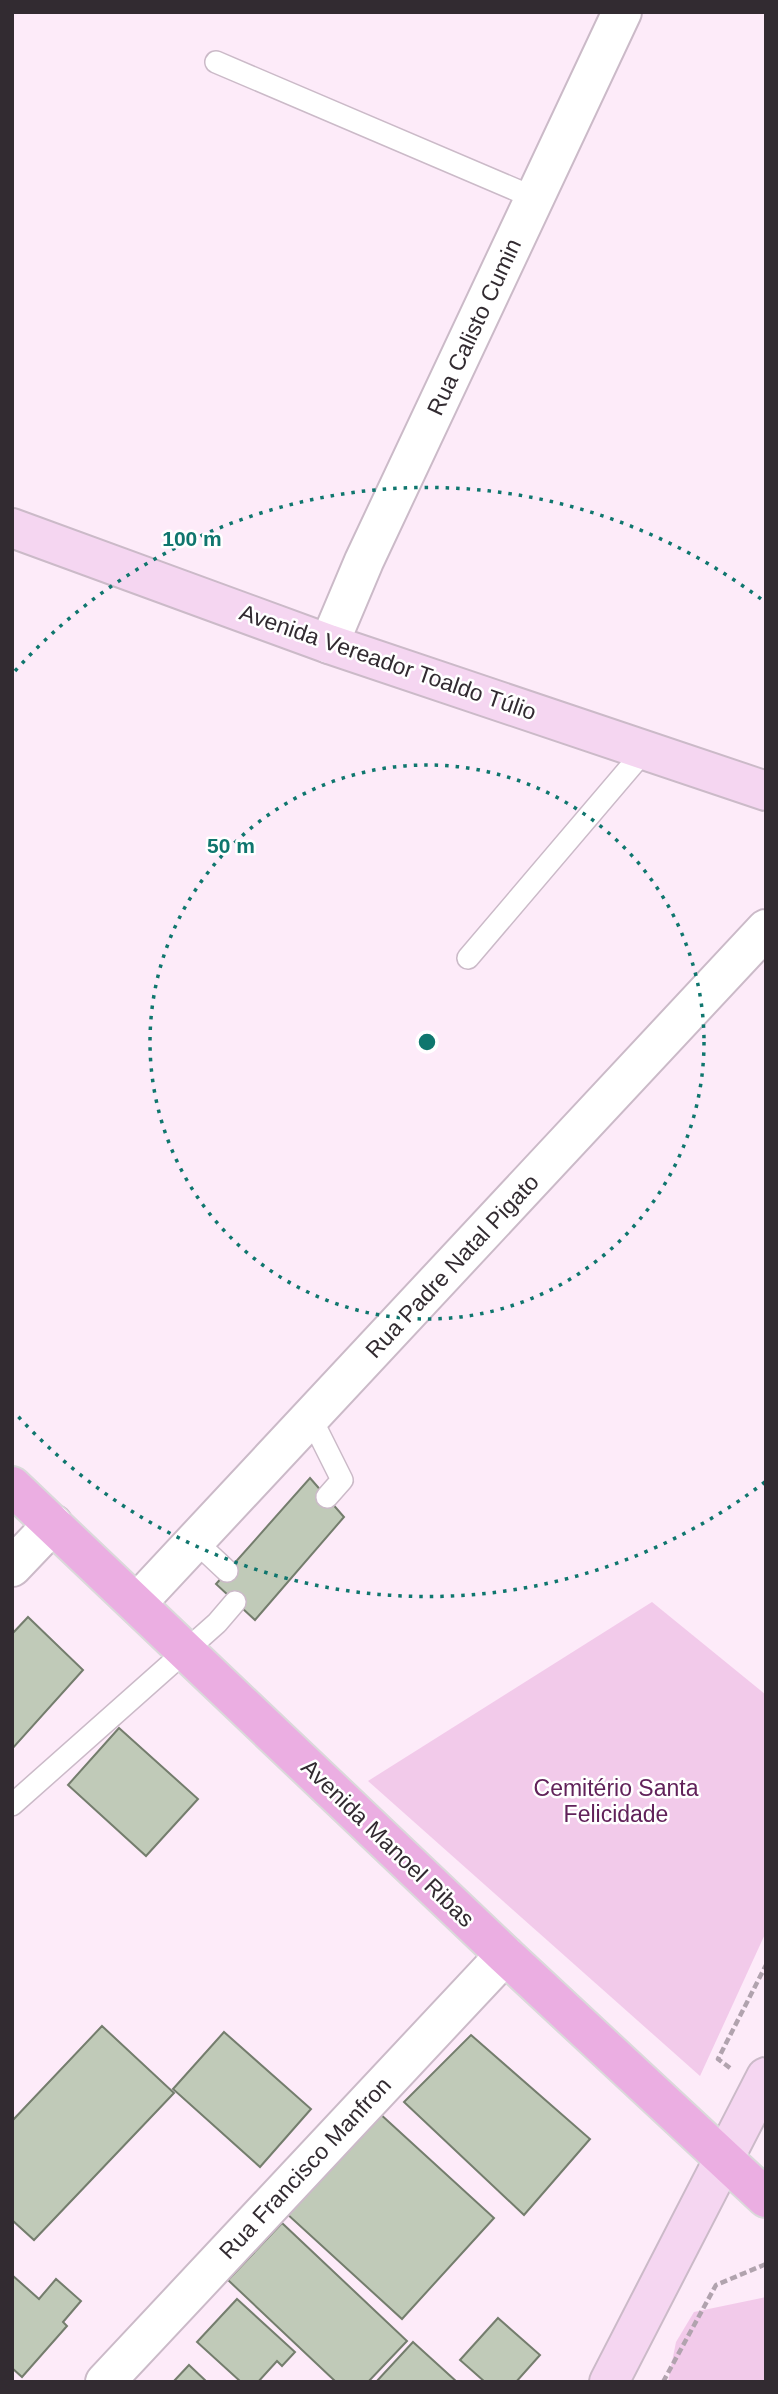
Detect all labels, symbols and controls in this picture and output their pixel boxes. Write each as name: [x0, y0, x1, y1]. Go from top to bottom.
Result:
street label: Rua Calisto Cumin: [422, 235, 526, 419]
text: 100 m: [162, 527, 222, 550]
street label: Avenida Vereador Toaldo Túlio: [236, 599, 540, 725]
text: 50 m: [207, 834, 255, 857]
centre of rings: [415, 1030, 439, 1054]
street label: Rua Padre Natal Pigato: [360, 1169, 544, 1363]
street label: Avenida Manoel Ribas: [296, 1754, 480, 1932]
park label: Cemitério Santa Felicidade: [534, 1775, 699, 1827]
street label: Rua Francisco Manfron: [214, 2072, 396, 2264]

